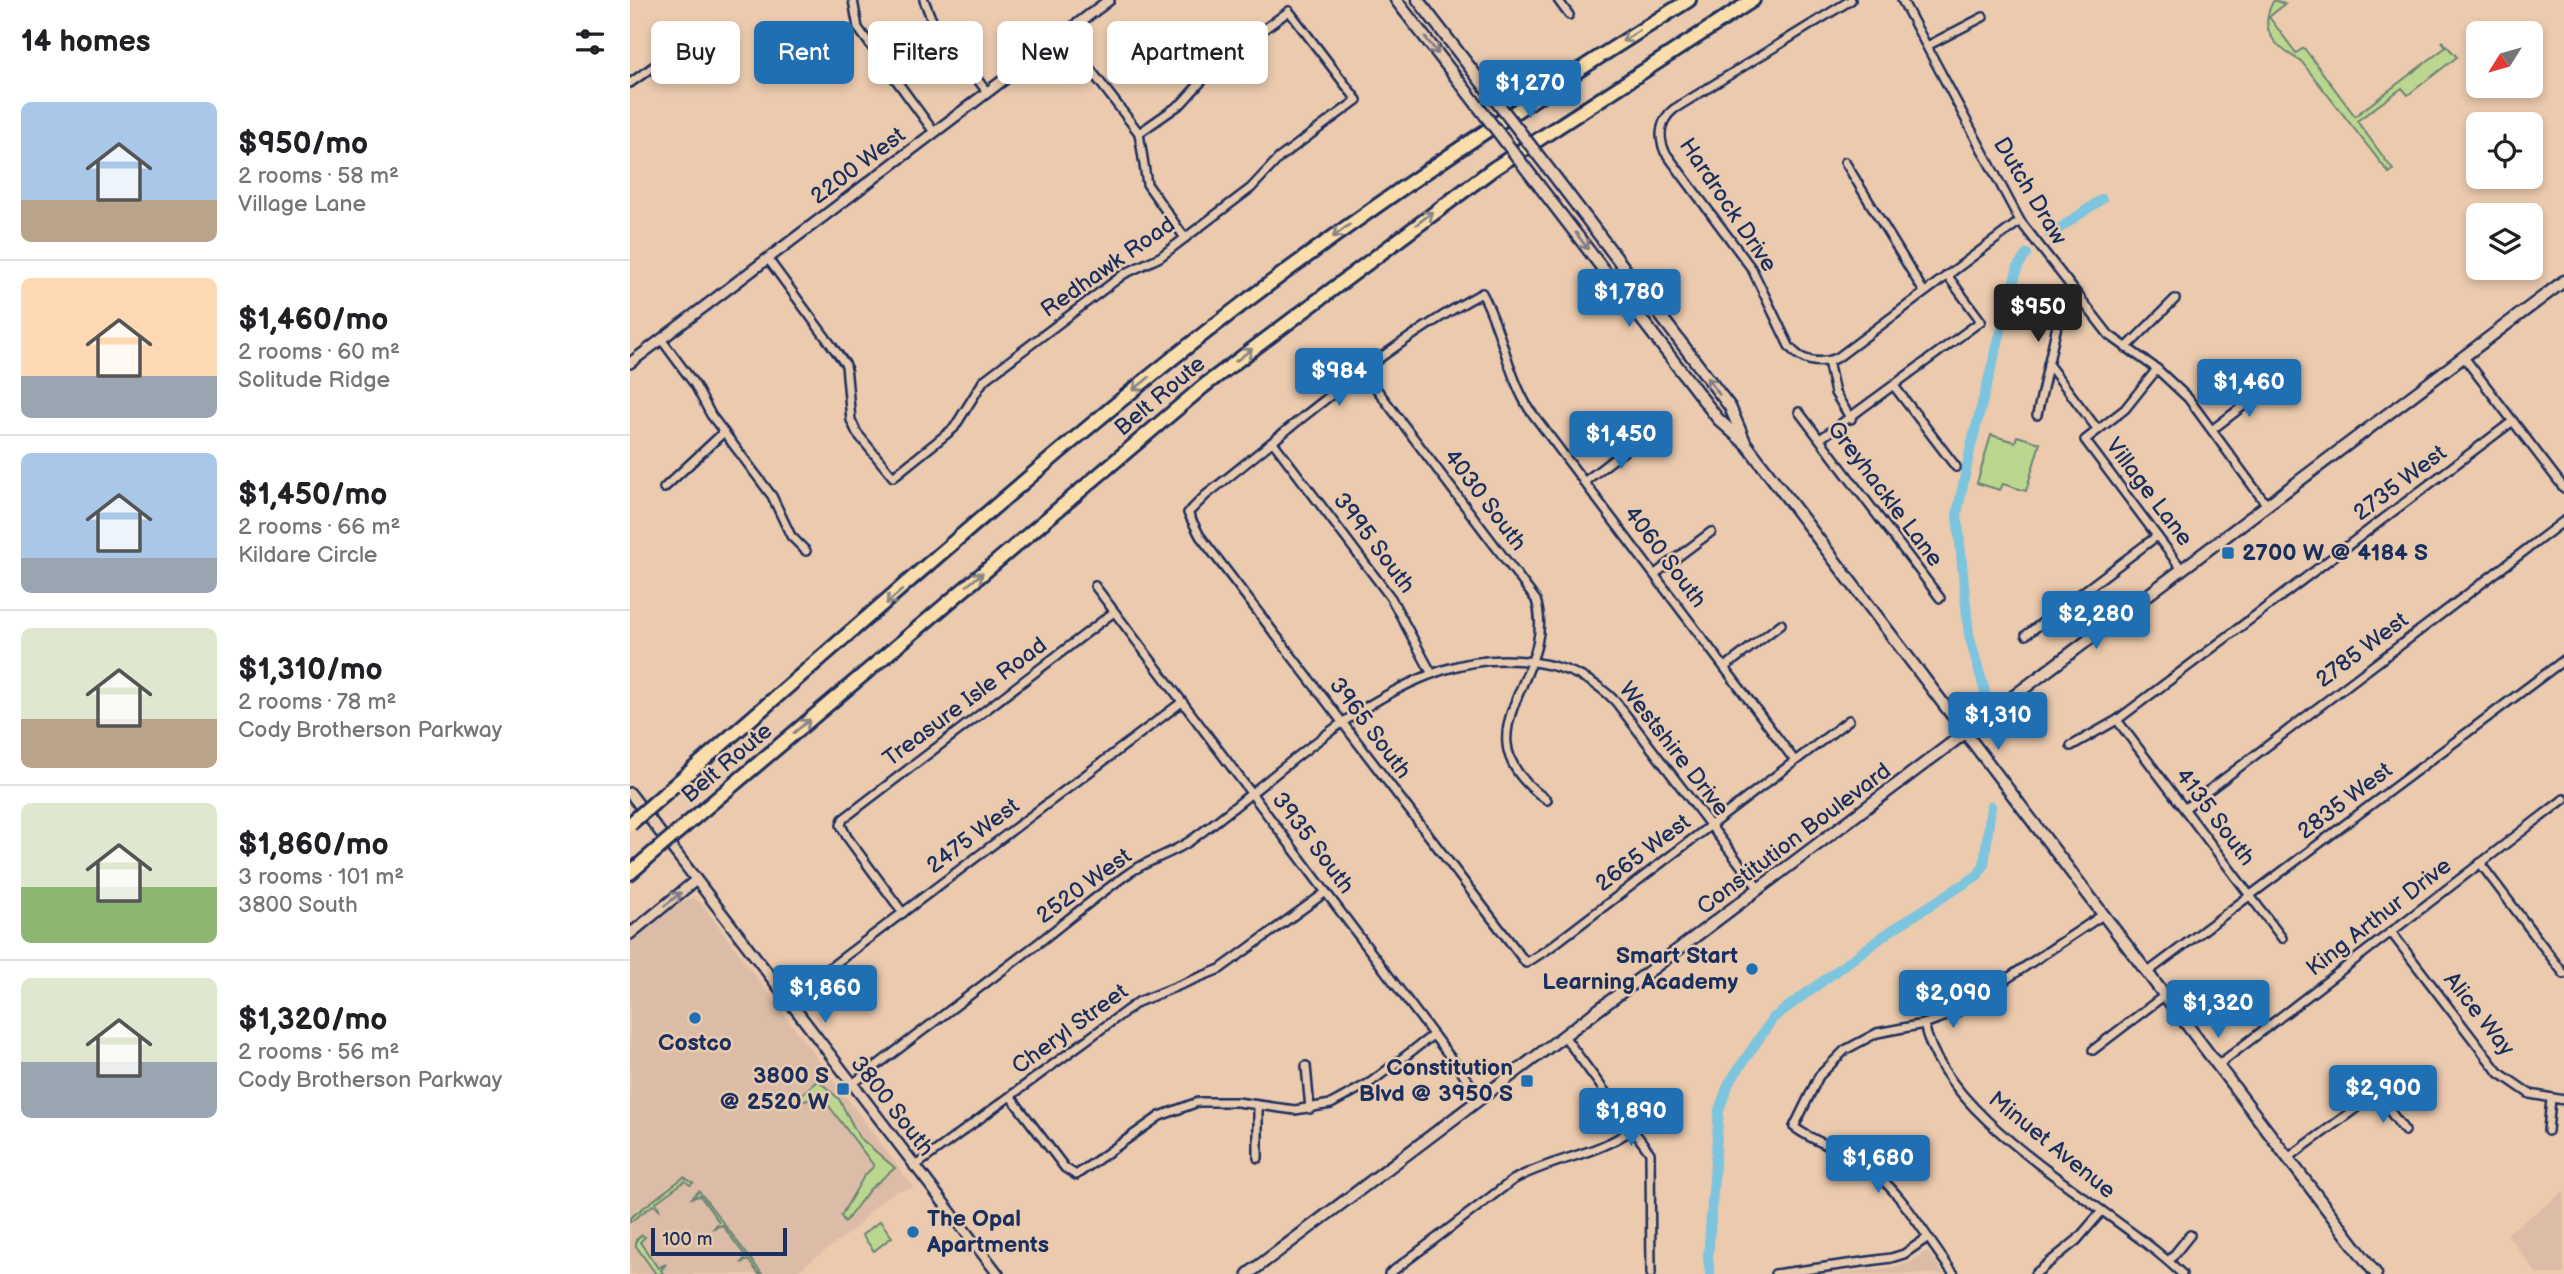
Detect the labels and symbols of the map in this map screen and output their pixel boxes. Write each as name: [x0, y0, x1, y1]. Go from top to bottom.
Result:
north arrow: [2466, 21, 2543, 98]
one-way arrow: [1622, 30, 1642, 44]
one-way arrow: [1424, 37, 1439, 55]
pin: $1,270: [1473, 60, 1587, 120]
street label: 2200 West: [805, 121, 911, 211]
street label: Dutch Draw: [1987, 132, 2073, 250]
street label: Hardrock Drive: [1673, 133, 1783, 277]
street label: Redhawk Road: [1035, 210, 1181, 324]
one-way arrow: [1416, 210, 1434, 225]
one-way arrow: [1332, 223, 1350, 238]
one-way arrow: [1574, 231, 1589, 250]
pin: $1,780: [1572, 270, 1686, 329]
pin: $950: [1997, 284, 2079, 344]
one-way arrow: [1234, 348, 1253, 363]
pin: $984: [1298, 348, 1380, 408]
street label: Belt Route: [1109, 350, 1211, 442]
pin: $1,460: [2192, 360, 2306, 419]
one-way arrow: [1132, 377, 1150, 392]
one-way arrow: [1706, 377, 1721, 396]
pin: $1,450: [1564, 412, 1678, 471]
street label: Greyhackle Lane: [1821, 416, 1949, 572]
street label: Village Lane: [2099, 432, 2199, 552]
street label: 2735 West: [2348, 439, 2452, 527]
street label: 4030 South: [1438, 444, 1532, 556]
street label: 3995 South: [1327, 487, 1421, 599]
street label: 4060 South: [1618, 501, 1712, 613]
place label: 2700 W @ 4184 S: [2242, 539, 2428, 567]
marker: 2700 W @ 4184 S: [2220, 545, 2236, 561]
one-way arrow: [966, 572, 984, 587]
one-way arrow: [885, 589, 903, 605]
pin: $2,280: [2039, 592, 2153, 651]
street label: 2785 West: [2310, 606, 2414, 694]
street label: Treasure Isle Road: [878, 631, 1052, 773]
street label: 3965 South: [1323, 672, 1417, 784]
street label: Westshire Drive: [1613, 676, 1735, 822]
pin: $1,310: [1941, 692, 2055, 752]
street label: Belt Route: [676, 717, 778, 809]
one-way arrow: [792, 719, 810, 734]
street label: 2835 West: [2292, 756, 2398, 846]
street label: Constitution Boulevard: [1692, 757, 1896, 921]
street label: 4135 South: [2169, 763, 2261, 871]
street label: 3935 South: [1266, 787, 1360, 899]
street label: 2475 West: [921, 792, 1025, 880]
street label: 2665 West: [1590, 808, 1696, 898]
street label: 2520 West: [1031, 842, 1137, 930]
street label: King Arthur Drive: [2301, 852, 2457, 982]
one-way arrow: [663, 892, 681, 907]
place label: Smart Start Learning Academy: [1542, 942, 1738, 996]
marker: Smart Start Learning Academy: [1744, 961, 1760, 977]
pin: $1,860: [768, 965, 882, 1025]
street label: Alice Way: [2438, 966, 2521, 1062]
pin: $2,090: [1896, 970, 2010, 1030]
street label: Cheryl Street: [1007, 978, 1133, 1080]
pin: $1,320: [2161, 981, 2275, 1040]
marker: Costco: [687, 1010, 703, 1026]
place label: Costco: [658, 1029, 732, 1057]
street label: 3800 South: [844, 1050, 940, 1162]
place label: Constitution Blvd @ 3950 S: [1359, 1054, 1513, 1108]
place label: 3800 S @ 2520 W: [719, 1062, 830, 1116]
pin: $2,900: [2326, 1066, 2440, 1125]
marker: Constitution Blvd @ 3950 S: [1519, 1073, 1535, 1089]
marker: 3800 S @ 2520 W: [835, 1081, 851, 1097]
street label: Minuet Avenue: [1983, 1085, 2121, 1205]
pin: $1,890: [1574, 1088, 1688, 1148]
pin: $1,680: [1821, 1136, 1935, 1195]
place label: The Opal Apartments: [926, 1205, 1049, 1259]
marker: The Opal Apartments: [905, 1224, 921, 1240]
scale bar: [651, 1225, 788, 1257]

